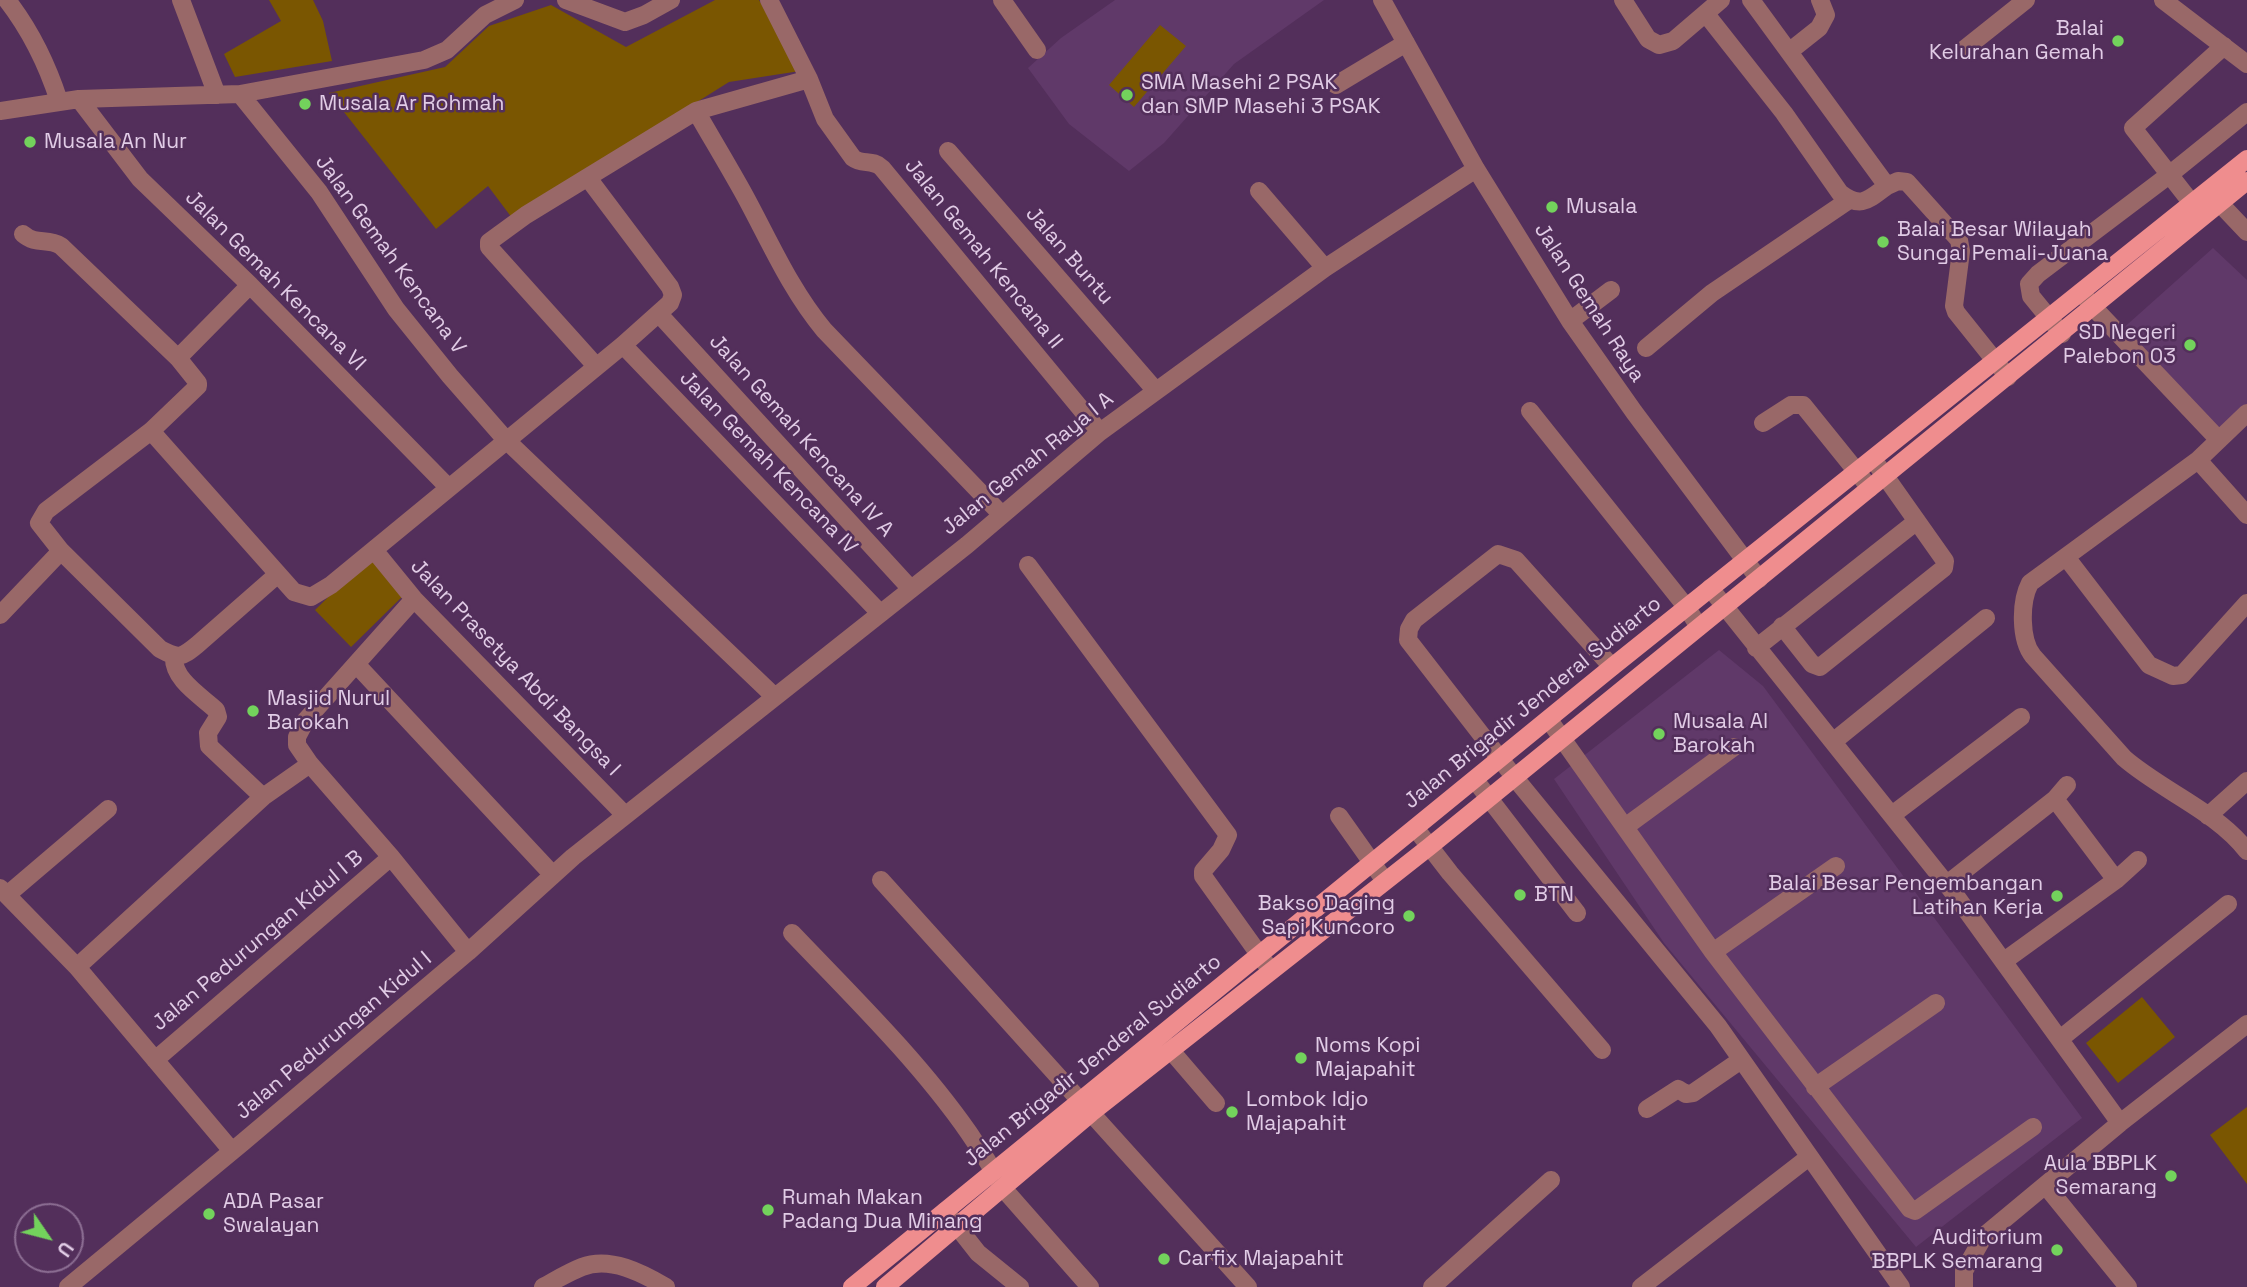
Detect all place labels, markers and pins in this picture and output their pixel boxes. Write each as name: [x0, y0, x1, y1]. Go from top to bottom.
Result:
place label: Balai Kelurahan Gemah: [1929, 16, 2104, 66]
marker: Balai Kelurahan Gemah: [2110, 33, 2126, 49]
place label: SMA Masehi 2 PSAK dan SMP Masehi 3 PSAK: [1141, 70, 1381, 120]
marker: SMA Masehi 2 PSAK dan SMP Masehi 3 PSAK: [1119, 87, 1135, 103]
place label: Musala Ar Rohmah: [319, 91, 504, 117]
marker: Musala Ar Rohmah: [297, 96, 313, 112]
place label: Musala An Nur: [44, 129, 187, 155]
marker: Musala An Nur: [22, 134, 38, 150]
place label: Musala: [1566, 194, 1637, 220]
marker: Musala: [1544, 199, 1560, 215]
place label: Balai Besar Wilayah Sungai Pemali-Juana: [1897, 217, 2108, 267]
marker: Balai Besar Wilayah Sungai Pemali-Juana: [1875, 234, 1891, 250]
place label: SD Negeri Palebon 03: [2063, 320, 2176, 370]
marker: SD Negeri Palebon 03: [2182, 337, 2198, 353]
place label: Masjid Nurul Barokah: [267, 686, 390, 736]
marker: Masjid Nurul Barokah: [245, 703, 261, 719]
place label: Musala Al Barokah: [1673, 709, 1768, 759]
marker: Musala Al Barokah: [1651, 726, 1667, 742]
place label: Balai Besar Pengembangan Latihan Kerja: [1768, 871, 2043, 921]
place label: BTN: [1534, 882, 1574, 908]
marker: BTN: [1512, 887, 1528, 903]
marker: Balai Besar Pengembangan Latihan Kerja: [2049, 888, 2065, 904]
place label: Bakso Daging Sapi Kuncoro: [1258, 891, 1395, 941]
marker: Bakso Daging Sapi Kuncoro: [1401, 908, 1417, 924]
place label: Noms Kopi Majapahit: [1315, 1033, 1420, 1083]
marker: Noms Kopi Majapahit: [1293, 1050, 1309, 1066]
place label: Lombok Idjo Majapahit: [1246, 1087, 1368, 1137]
marker: Lombok Idjo Majapahit: [1224, 1104, 1240, 1120]
place label: Aula BBPLK Semarang: [2044, 1151, 2157, 1201]
marker: Aula BBPLK Semarang: [2163, 1168, 2179, 1184]
place label: Rumah Makan Padang Dua Minang: [782, 1185, 982, 1235]
place label: ADA Pasar Swalayan: [223, 1189, 324, 1239]
marker: Rumah Makan Padang Dua Minang: [760, 1202, 776, 1218]
marker: ADA Pasar Swalayan: [201, 1206, 217, 1222]
place label: Auditorium BBPLK Semarang: [1872, 1225, 2043, 1275]
marker: Auditorium BBPLK Semarang: [2049, 1242, 2065, 1258]
place label: Carfix Majapahit: [1178, 1246, 1344, 1272]
marker: Carfix Majapahit: [1156, 1251, 1172, 1267]

